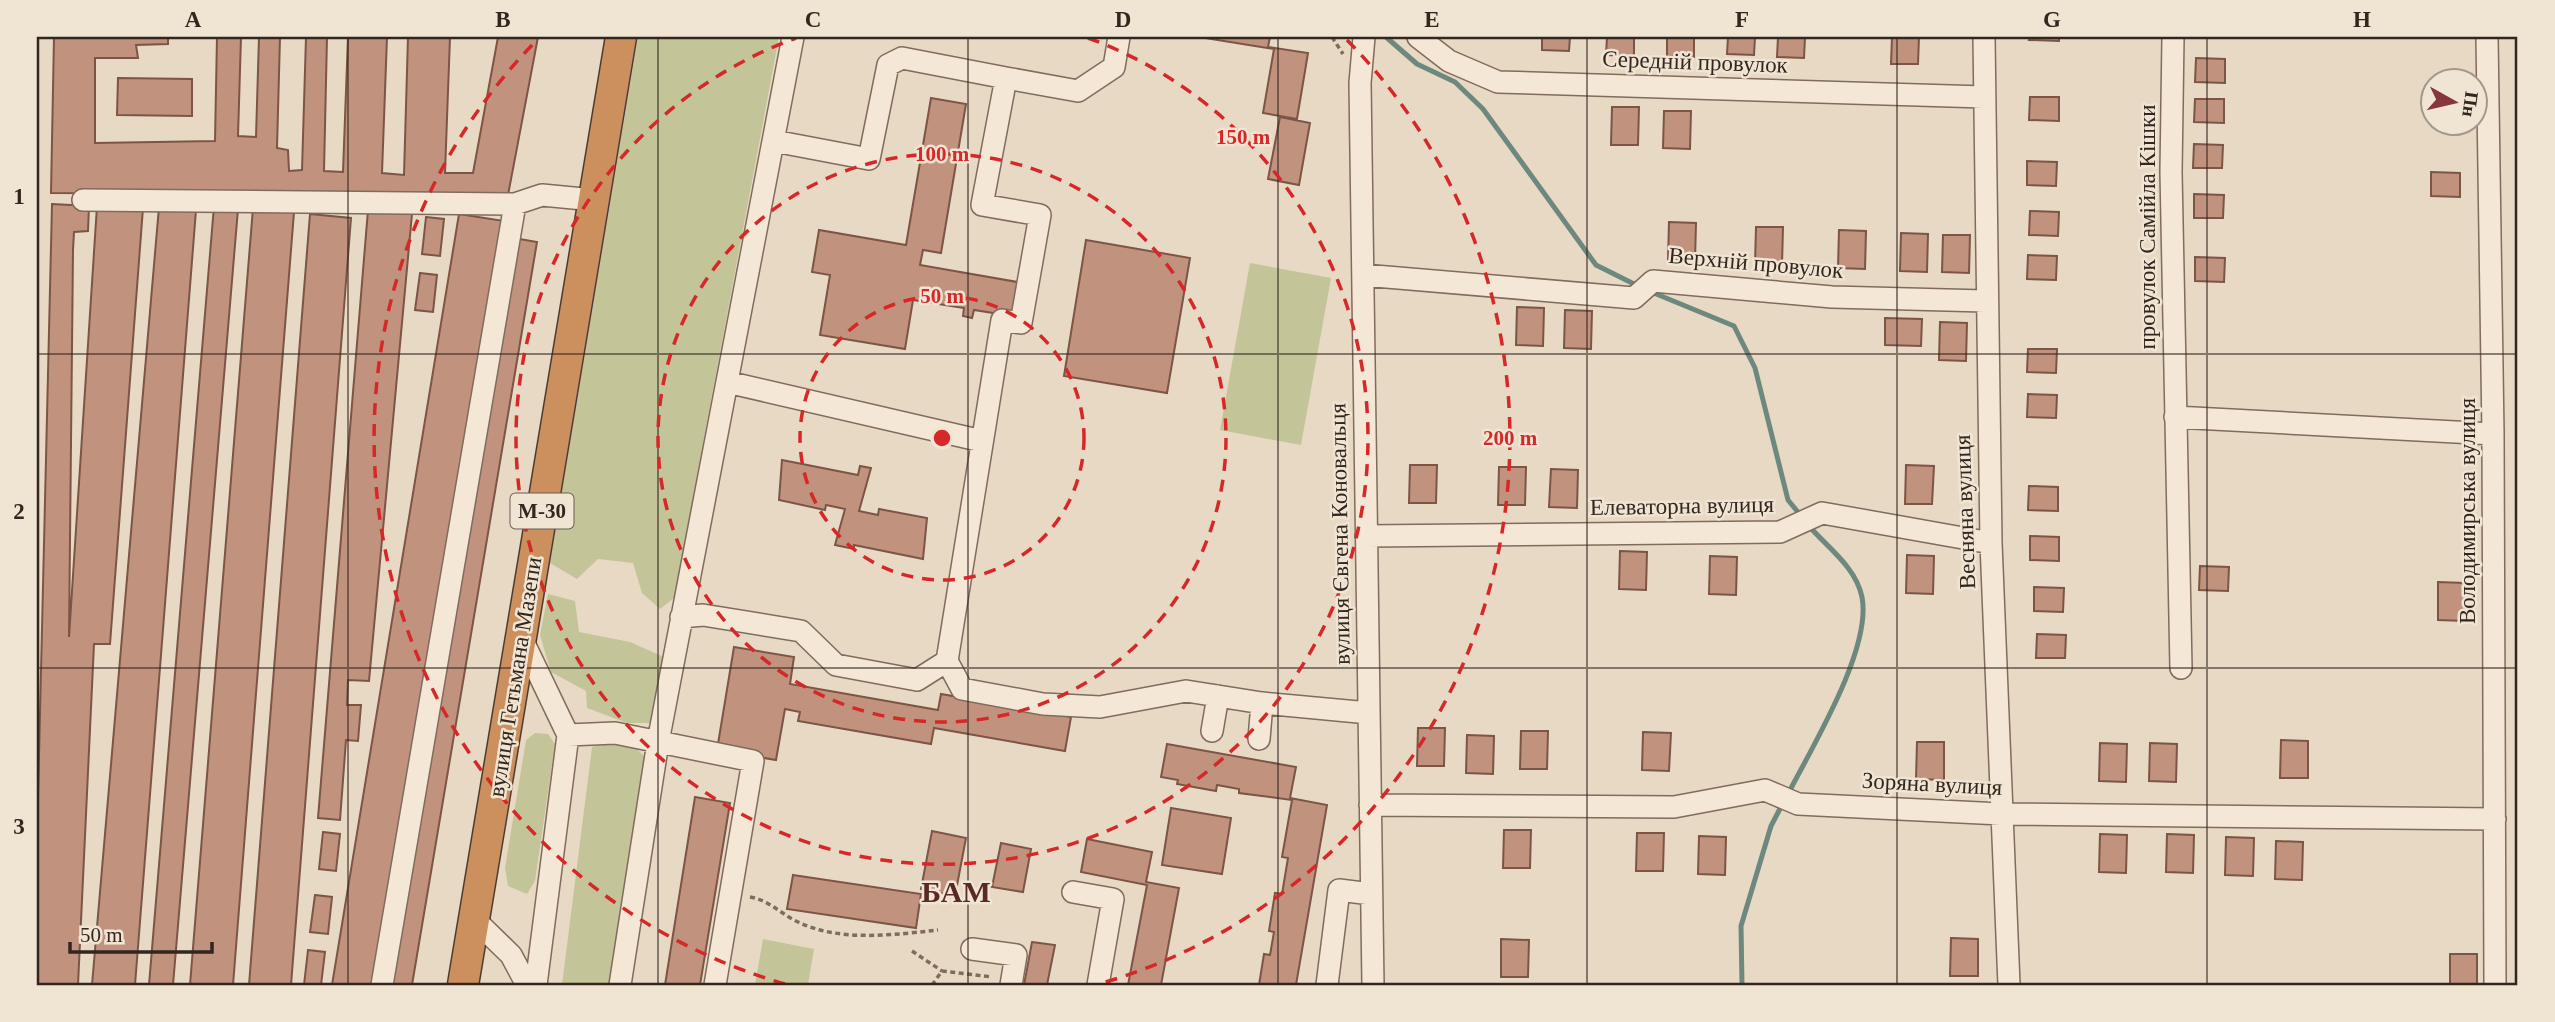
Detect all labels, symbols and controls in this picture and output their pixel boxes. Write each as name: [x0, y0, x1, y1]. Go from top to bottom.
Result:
text: A: [185, 7, 202, 32]
text: B: [495, 7, 511, 32]
text: C: [805, 7, 821, 32]
text: D: [1115, 7, 1131, 32]
text: E: [1424, 7, 1440, 32]
text: F: [1735, 7, 1749, 32]
text: G: [2043, 7, 2061, 32]
text: H: [2353, 7, 2371, 32]
street label: Середній провулок: [1602, 46, 1789, 78]
north arrow: [2418, 66, 2488, 136]
text: Пн: [2458, 90, 2483, 119]
street label: провулок Самійла Кішки: [2135, 105, 2160, 349]
text: 150 m: [1216, 125, 1271, 149]
text: 100 m: [915, 142, 970, 166]
text: 1: [13, 184, 25, 209]
street label: Верхній провулок: [1668, 243, 1845, 283]
text: 50 m: [920, 284, 964, 308]
street label: Володимирська вулиця: [2455, 398, 2480, 624]
street label: вулиця Євгена Коновальця: [1325, 402, 1355, 665]
centre of rings: [930, 426, 954, 450]
text: 200 m: [1483, 426, 1538, 450]
street label: Весняна вулиця: [1950, 434, 1980, 590]
street label: Елеваторна вулиця: [1590, 492, 1775, 520]
road number: М-30: [510, 494, 574, 528]
text: 2: [13, 499, 25, 524]
street label: вулиця Гетьмана Мазепи: [484, 555, 546, 799]
street label: Зоряна вулиця: [1861, 768, 2003, 800]
text: 3: [13, 814, 25, 839]
district label: БАМ: [921, 875, 991, 908]
scale bar: [70, 910, 212, 954]
text: 50 m: [80, 923, 123, 947]

